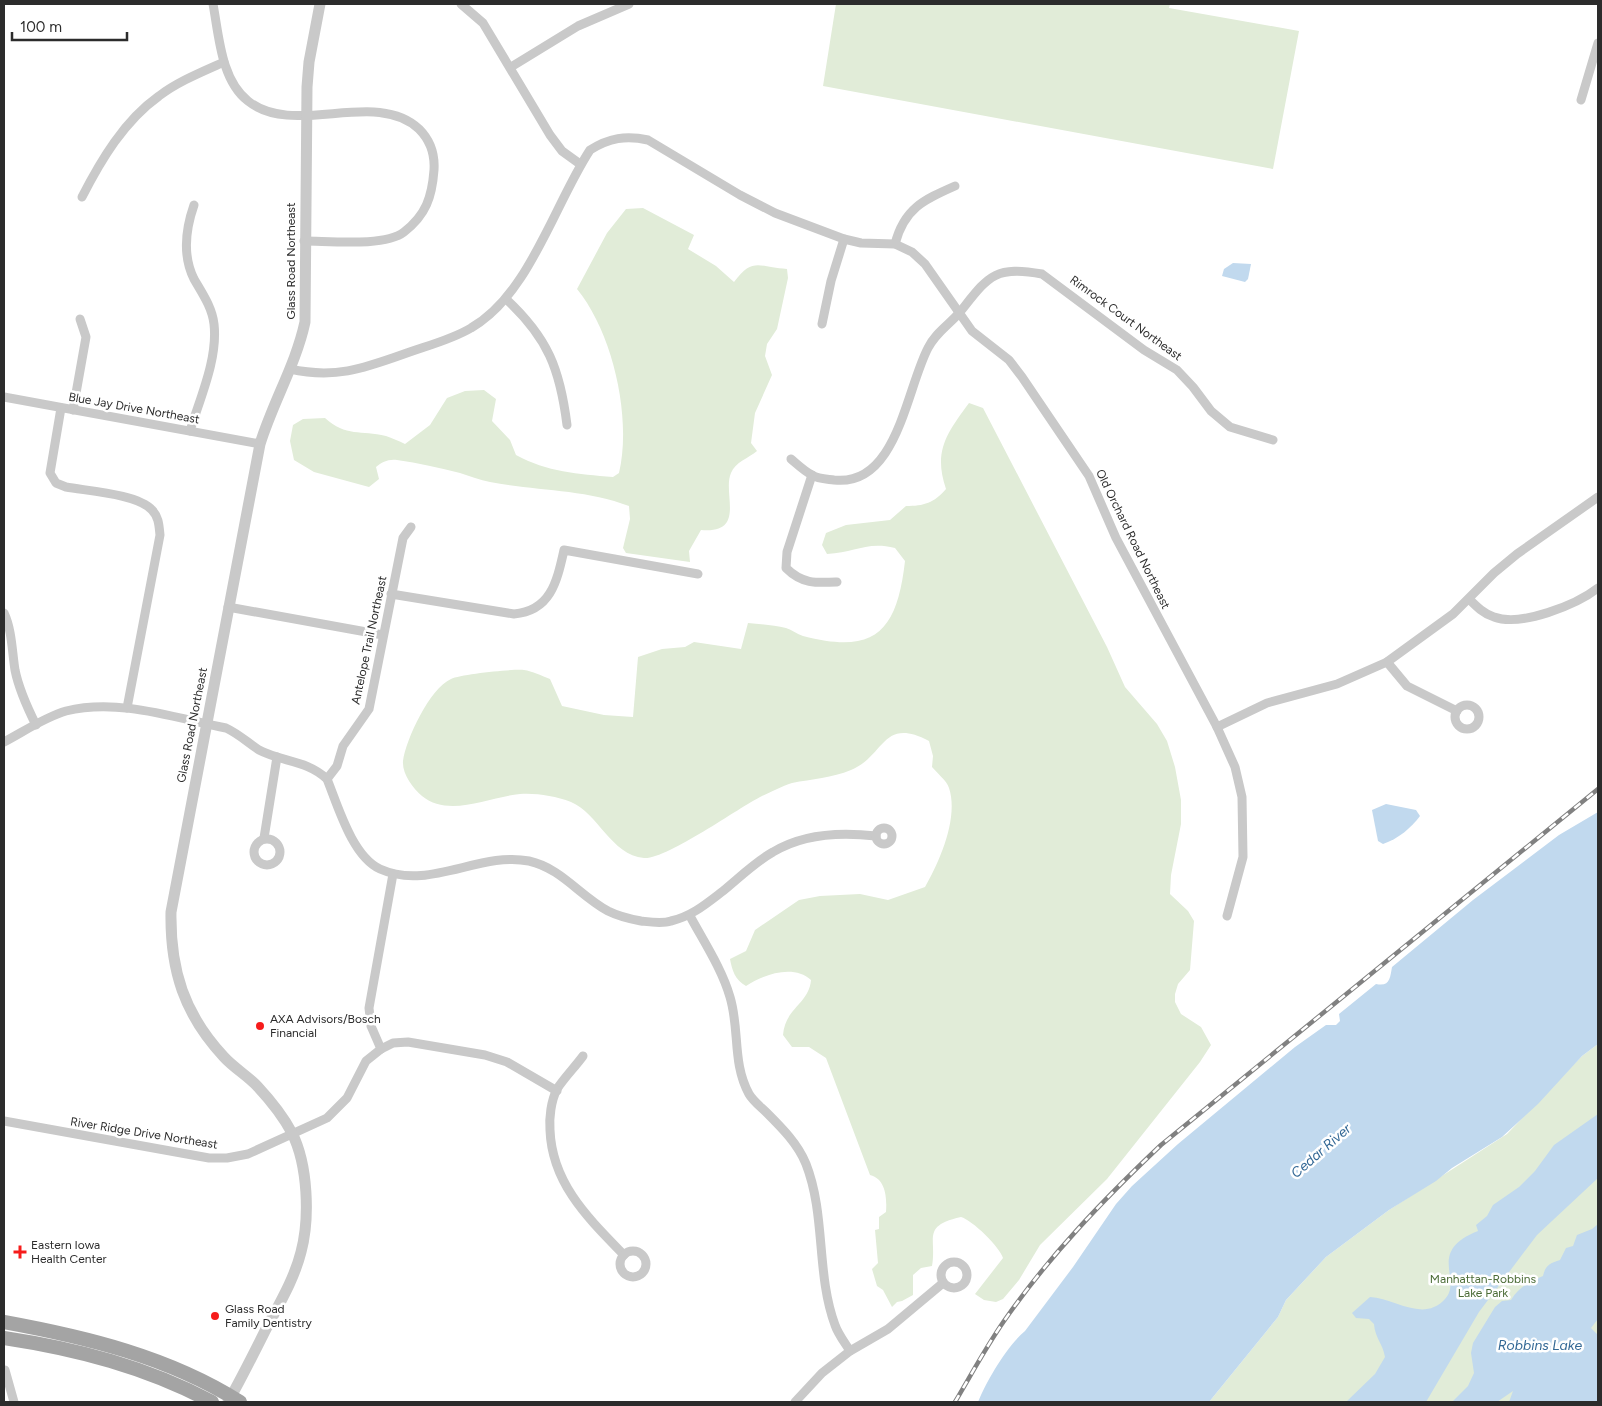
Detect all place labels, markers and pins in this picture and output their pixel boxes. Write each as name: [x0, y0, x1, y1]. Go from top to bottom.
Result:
place label: AXA Advisors/Bosch Financial: [270, 1012, 381, 1040]
marker: AXA Advisors/Bosch Financial: [254, 1020, 266, 1032]
place label: Eastern Iowa Health Center: [31, 1238, 107, 1266]
marker: Eastern Iowa Health Center: [13, 1245, 27, 1259]
place label: Glass Road Family Dentistry: [225, 1302, 312, 1330]
marker: Glass Road Family Dentistry: [209, 1310, 221, 1322]

